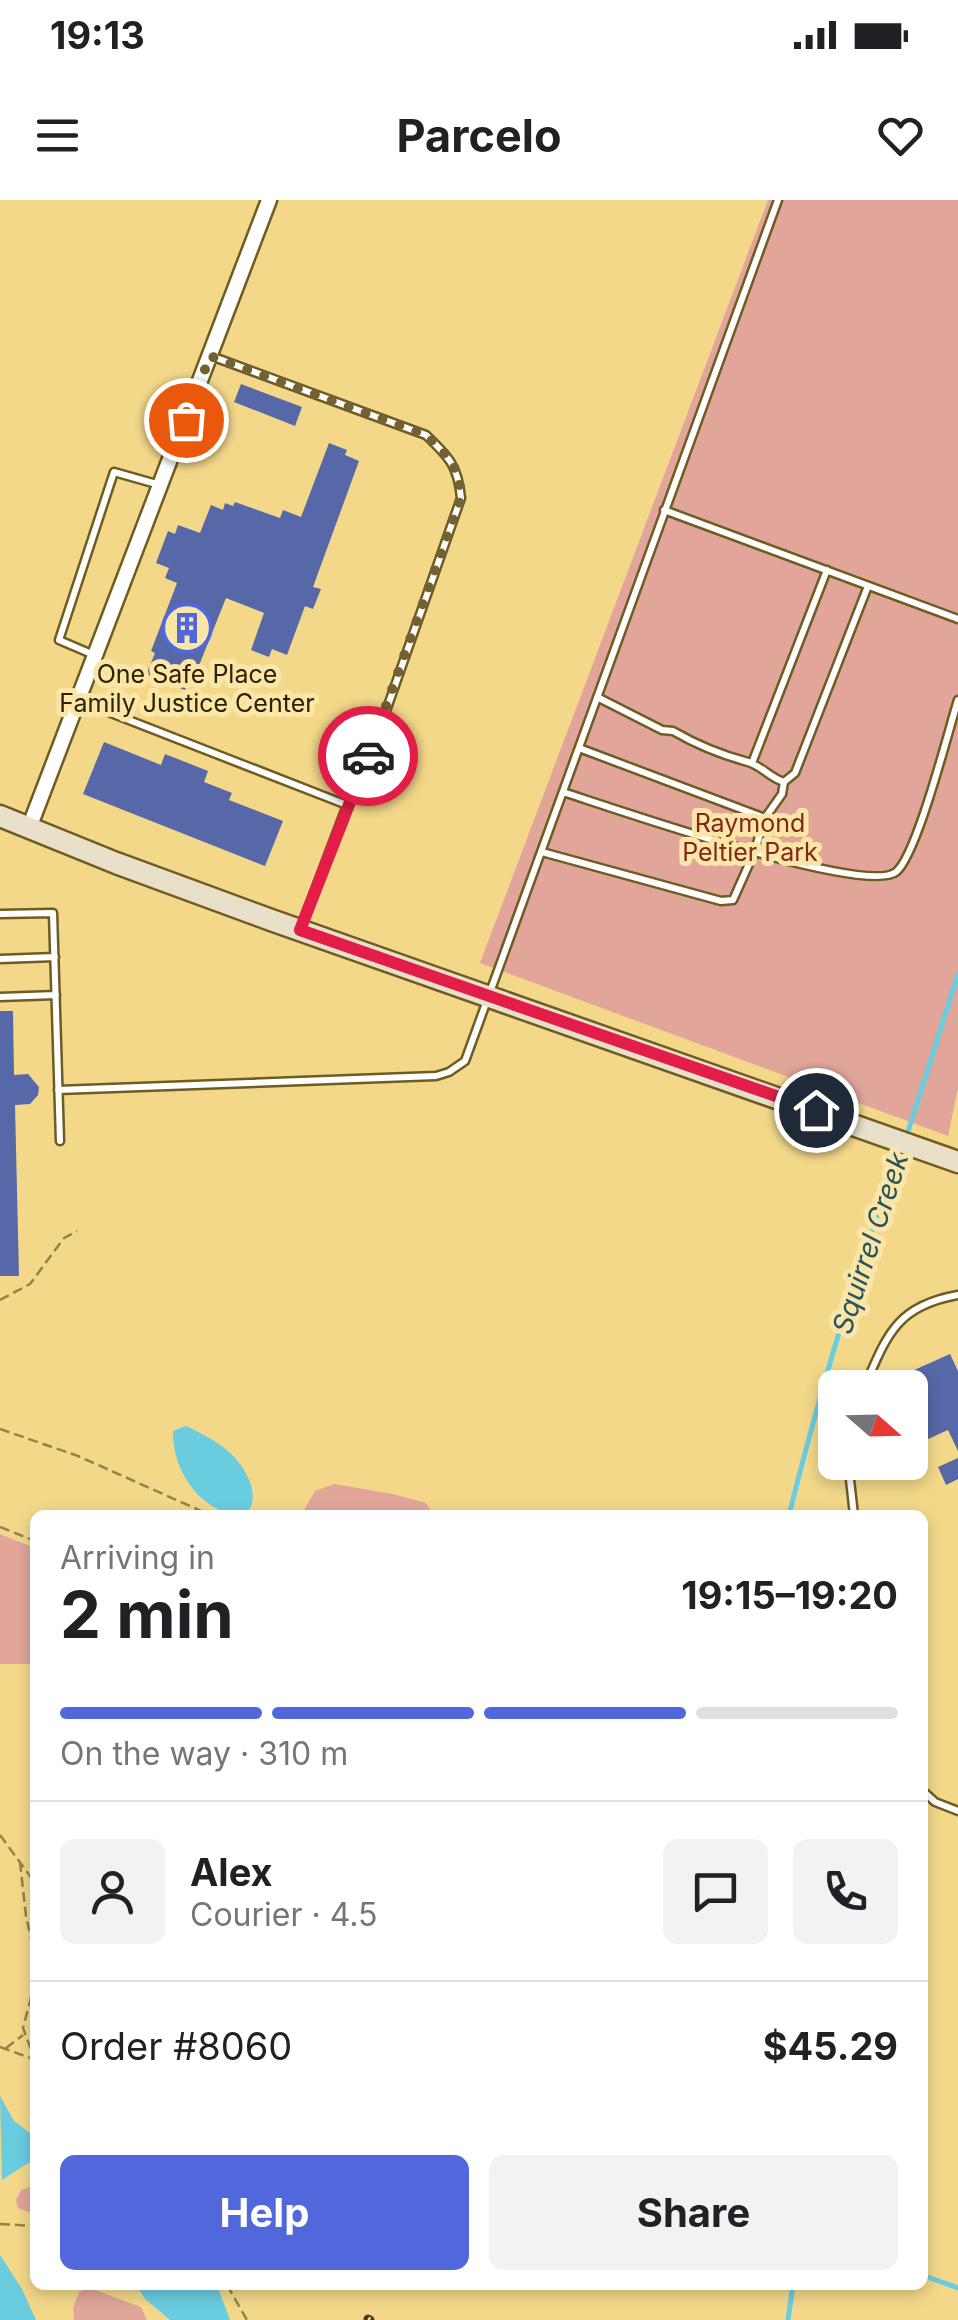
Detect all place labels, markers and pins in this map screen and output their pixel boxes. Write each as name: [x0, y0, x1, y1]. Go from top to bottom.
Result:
pin: [144, 378, 229, 463]
building icon: One Safe Place Family Justice Center: [161, 602, 213, 654]
place label: One Safe Place Family Justice Center: [59, 659, 315, 718]
pin: [774, 1068, 859, 1153]

